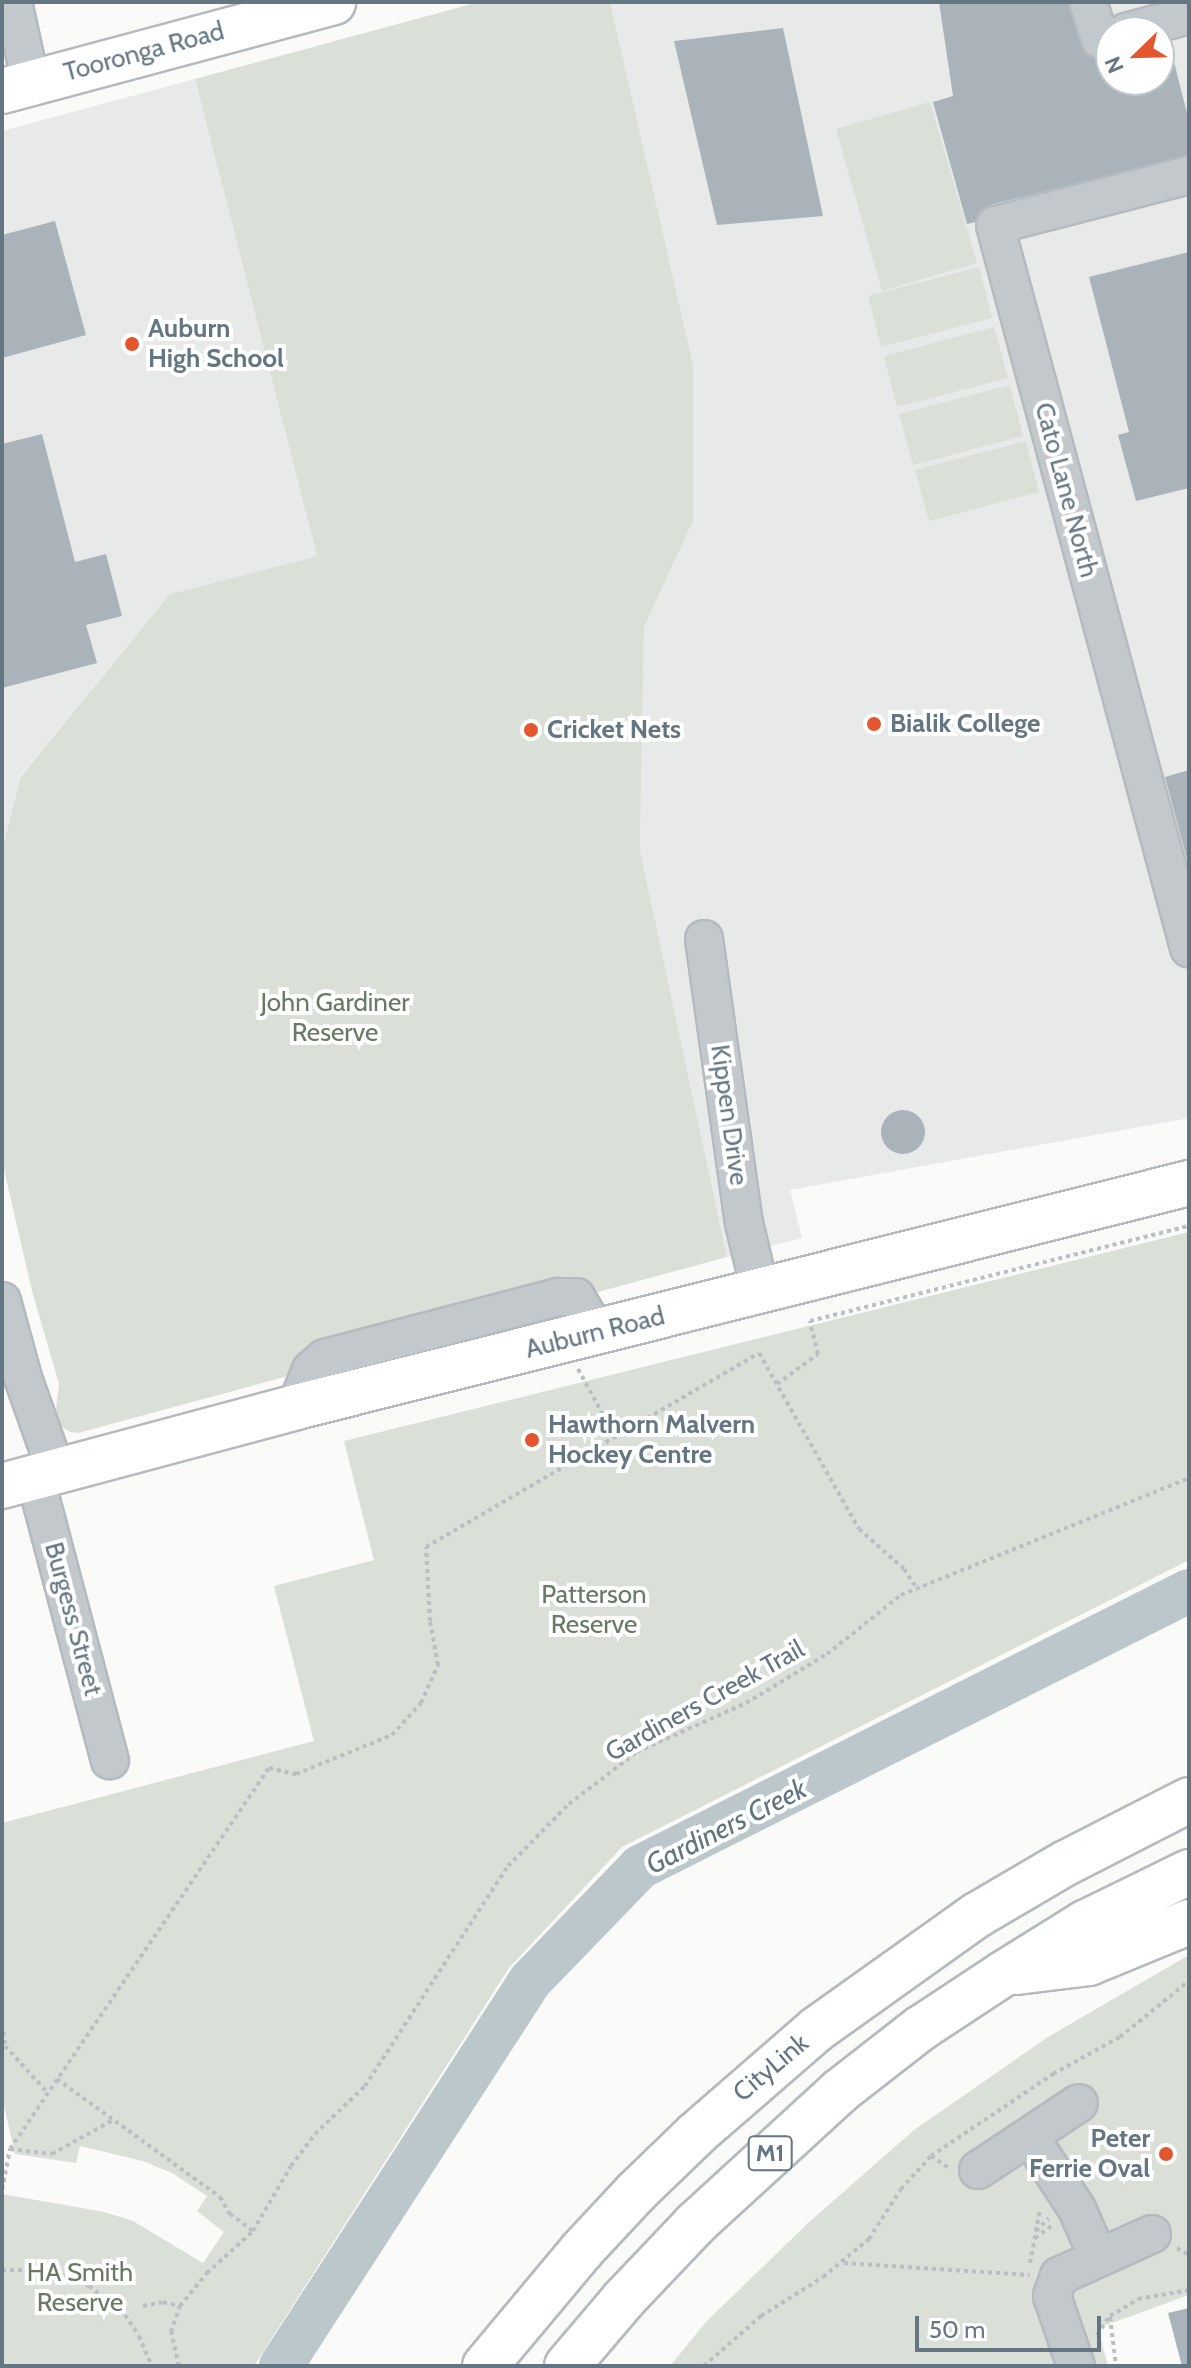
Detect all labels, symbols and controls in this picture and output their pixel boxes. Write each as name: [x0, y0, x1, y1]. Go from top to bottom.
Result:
street label: Tooronga Road: [60, 16, 228, 88]
north arrow: [1095, 16, 1175, 96]
text: N: [1099, 52, 1130, 77]
place label: Auburn High School: [148, 313, 284, 374]
marker: Auburn High School: [123, 335, 141, 353]
street label: Cato Lane North: [1028, 399, 1104, 581]
place label: Bialik College: [890, 708, 1040, 740]
place label: Cricket Nets: [547, 714, 681, 746]
marker: Bialik College: [865, 715, 883, 733]
marker: Cricket Nets: [522, 721, 540, 739]
park label: John Gardiner Reserve: [261, 987, 409, 1048]
street label: Kippen Drive: [704, 1043, 754, 1187]
street label: Auburn Road: [522, 1301, 668, 1365]
place label: Hawthorn Malvern Hockey Centre: [548, 1409, 755, 1470]
marker: Hawthorn Malvern Hockey Centre: [523, 1431, 541, 1449]
street label: Burgess Street: [38, 1539, 108, 1699]
park label: Patterson Reserve: [541, 1579, 647, 1640]
street label: Gardiners Creek Trail: [600, 1634, 810, 1768]
water label: Gardiners Creek: [640, 1771, 812, 1881]
street label: CityLink: [727, 2028, 815, 2108]
place label: Peter Ferrie Oval: [1029, 2123, 1150, 2184]
road number: M1: [746, 2133, 794, 2173]
marker: Peter Ferrie Oval: [1157, 2145, 1175, 2163]
park label: HA Smith Reserve: [27, 2257, 133, 2318]
scale bar: [919, 2300, 1105, 2350]
text: 50 m: [929, 2315, 985, 2344]

